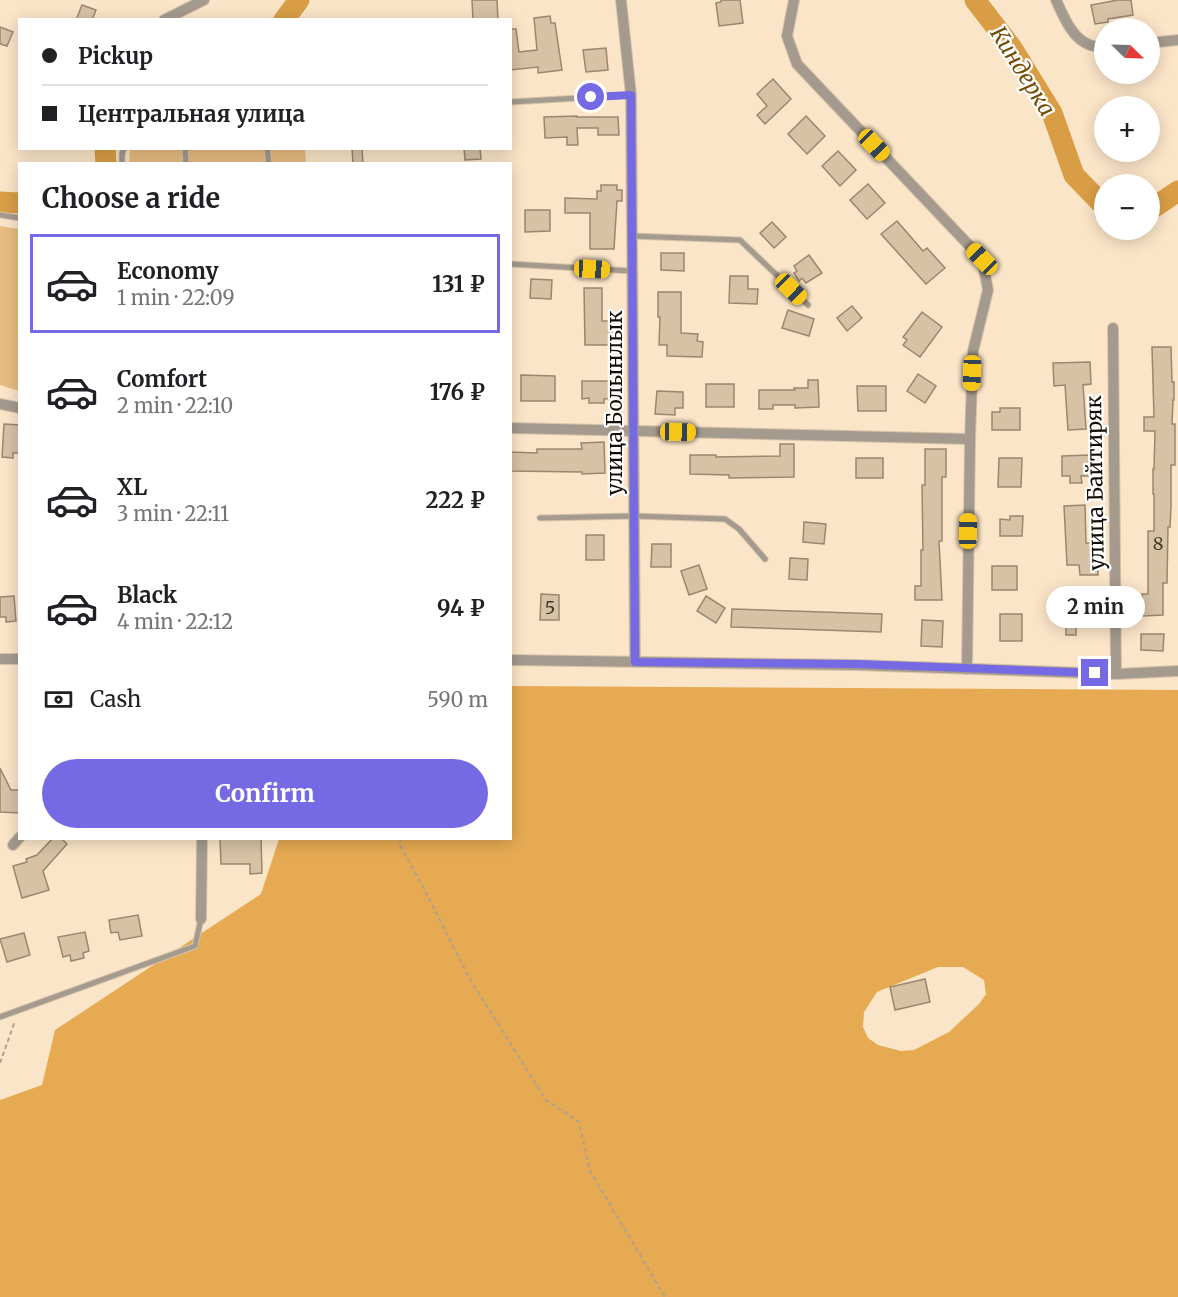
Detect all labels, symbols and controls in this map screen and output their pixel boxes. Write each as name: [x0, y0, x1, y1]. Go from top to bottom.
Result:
north arrow: [1094, 18, 1160, 84]
map controls: [1094, 18, 1160, 240]
water label: Киндерка: [984, 21, 1062, 121]
text: Pickup: [78, 42, 153, 70]
route start: [577, 83, 604, 110]
button: +: [1094, 96, 1160, 162]
text: Центральная улица: [78, 100, 305, 128]
car: [855, 126, 893, 164]
button: −: [1094, 174, 1160, 240]
text: Choose a ride: [42, 181, 220, 215]
car: [963, 240, 1001, 278]
icon: car: [45, 257, 99, 311]
text: Economy: [117, 257, 218, 285]
car: [574, 259, 610, 279]
text: 131 ₽: [432, 270, 485, 298]
car: [772, 270, 810, 308]
text: 1 min · 22:09: [117, 285, 235, 310]
street label: улица Болынлык: [601, 311, 628, 496]
car: [962, 355, 982, 391]
icon: car: [45, 365, 99, 419]
text: Comfort: [117, 365, 207, 393]
text: 176 ₽: [430, 378, 485, 406]
text: 2 min · 22:10: [117, 393, 233, 418]
street label: улица Байтиряк: [1080, 395, 1110, 571]
car: [660, 423, 696, 441]
icon: car: [45, 473, 99, 527]
text: XL: [117, 473, 147, 501]
text: 222 ₽: [426, 486, 485, 514]
text: 3 min · 22:11: [117, 501, 229, 526]
car: [959, 513, 977, 549]
house number: 8: [1153, 532, 1163, 555]
icon: car: [45, 581, 99, 635]
text: Black: [117, 581, 177, 609]
callout: 2 min: [1046, 586, 1144, 628]
text: 94 ₽: [437, 594, 485, 622]
text: 2 min: [1067, 594, 1124, 619]
house number: 5: [545, 596, 555, 619]
text: 4 min · 22:12: [117, 609, 233, 634]
route end: [1081, 659, 1108, 686]
icon: cash: [42, 683, 75, 716]
text: Cash: [90, 685, 141, 713]
text: 590 m: [427, 687, 488, 712]
button: Confirm: [42, 759, 488, 828]

